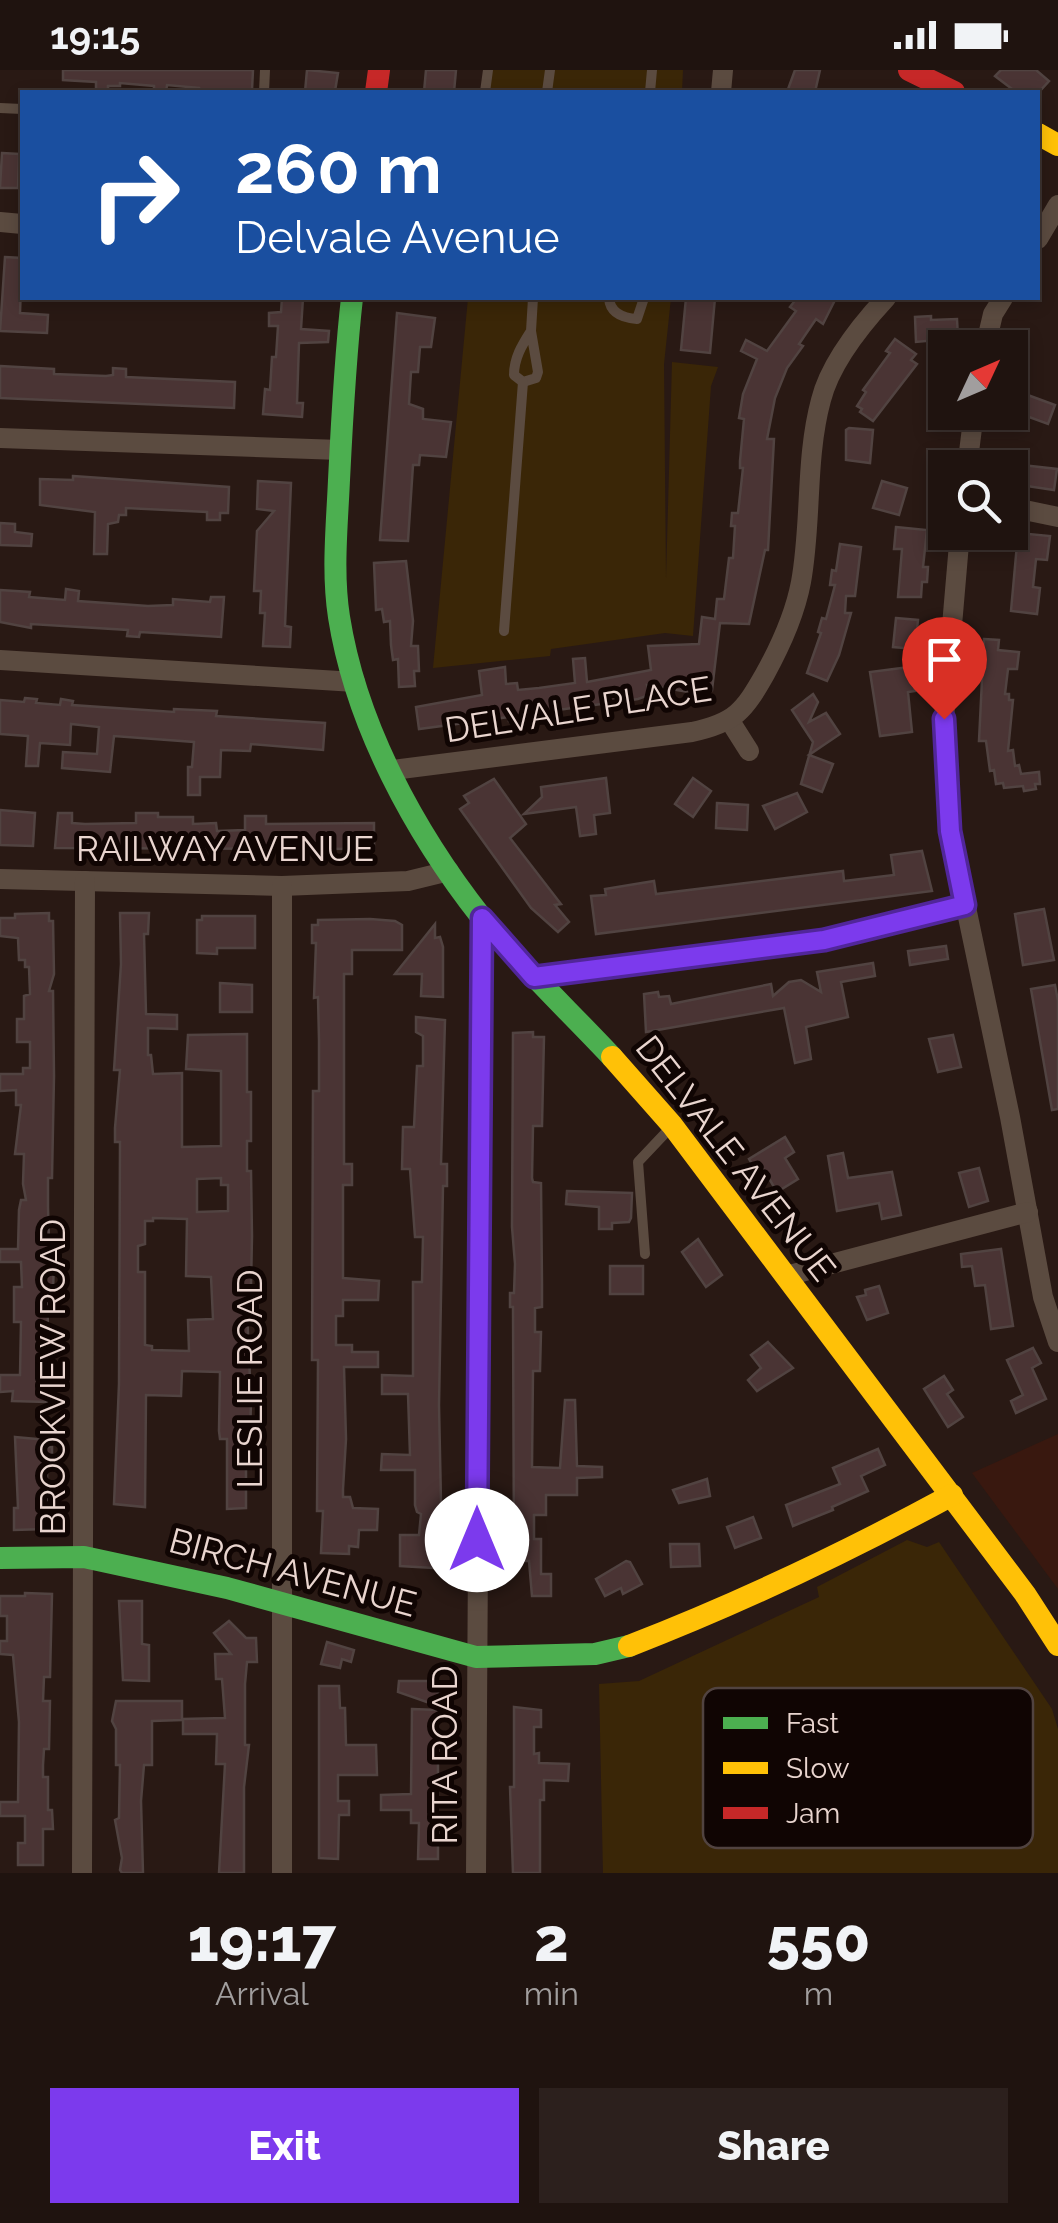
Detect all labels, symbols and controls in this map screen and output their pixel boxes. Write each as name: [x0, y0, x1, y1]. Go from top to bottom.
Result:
text: 19:15: [50, 13, 140, 58]
text: 260 m: [235, 127, 442, 209]
icon: right: [70, 130, 200, 260]
text: Delvale Avenue: [235, 211, 560, 264]
north arrow: [928, 330, 1028, 430]
map controls: [928, 330, 1028, 550]
button: search: [928, 450, 1028, 550]
pin: [902, 617, 987, 720]
icon: arrive: [917, 632, 972, 687]
street label: DELVALE PLACE: [442, 668, 714, 750]
street label: RAILWAY AVENUE: [76, 828, 374, 869]
street label: DELVALE AVENUE: [628, 1027, 844, 1289]
street label: BROOKVIEW ROAD: [32, 1219, 73, 1535]
street label: LESLIE ROAD: [229, 1269, 270, 1489]
position arrow: [425, 1488, 529, 1592]
street label: BIRCH AVENUE: [165, 1519, 421, 1625]
street label: RITA ROAD: [424, 1666, 465, 1844]
legend: [703, 1688, 1033, 1848]
text: Fast: [786, 1707, 839, 1740]
text: Slow: [786, 1752, 850, 1785]
text: Jam: [786, 1797, 840, 1830]
text: 19:17: [188, 1905, 336, 1975]
text: 2: [534, 1905, 569, 1975]
text: 550: [767, 1905, 870, 1975]
text: Arrival: [215, 1975, 309, 2012]
text: min: [524, 1975, 579, 2012]
text: m: [804, 1975, 833, 2012]
button: Exit: [50, 2088, 519, 2203]
button: Share: [539, 2088, 1008, 2203]

